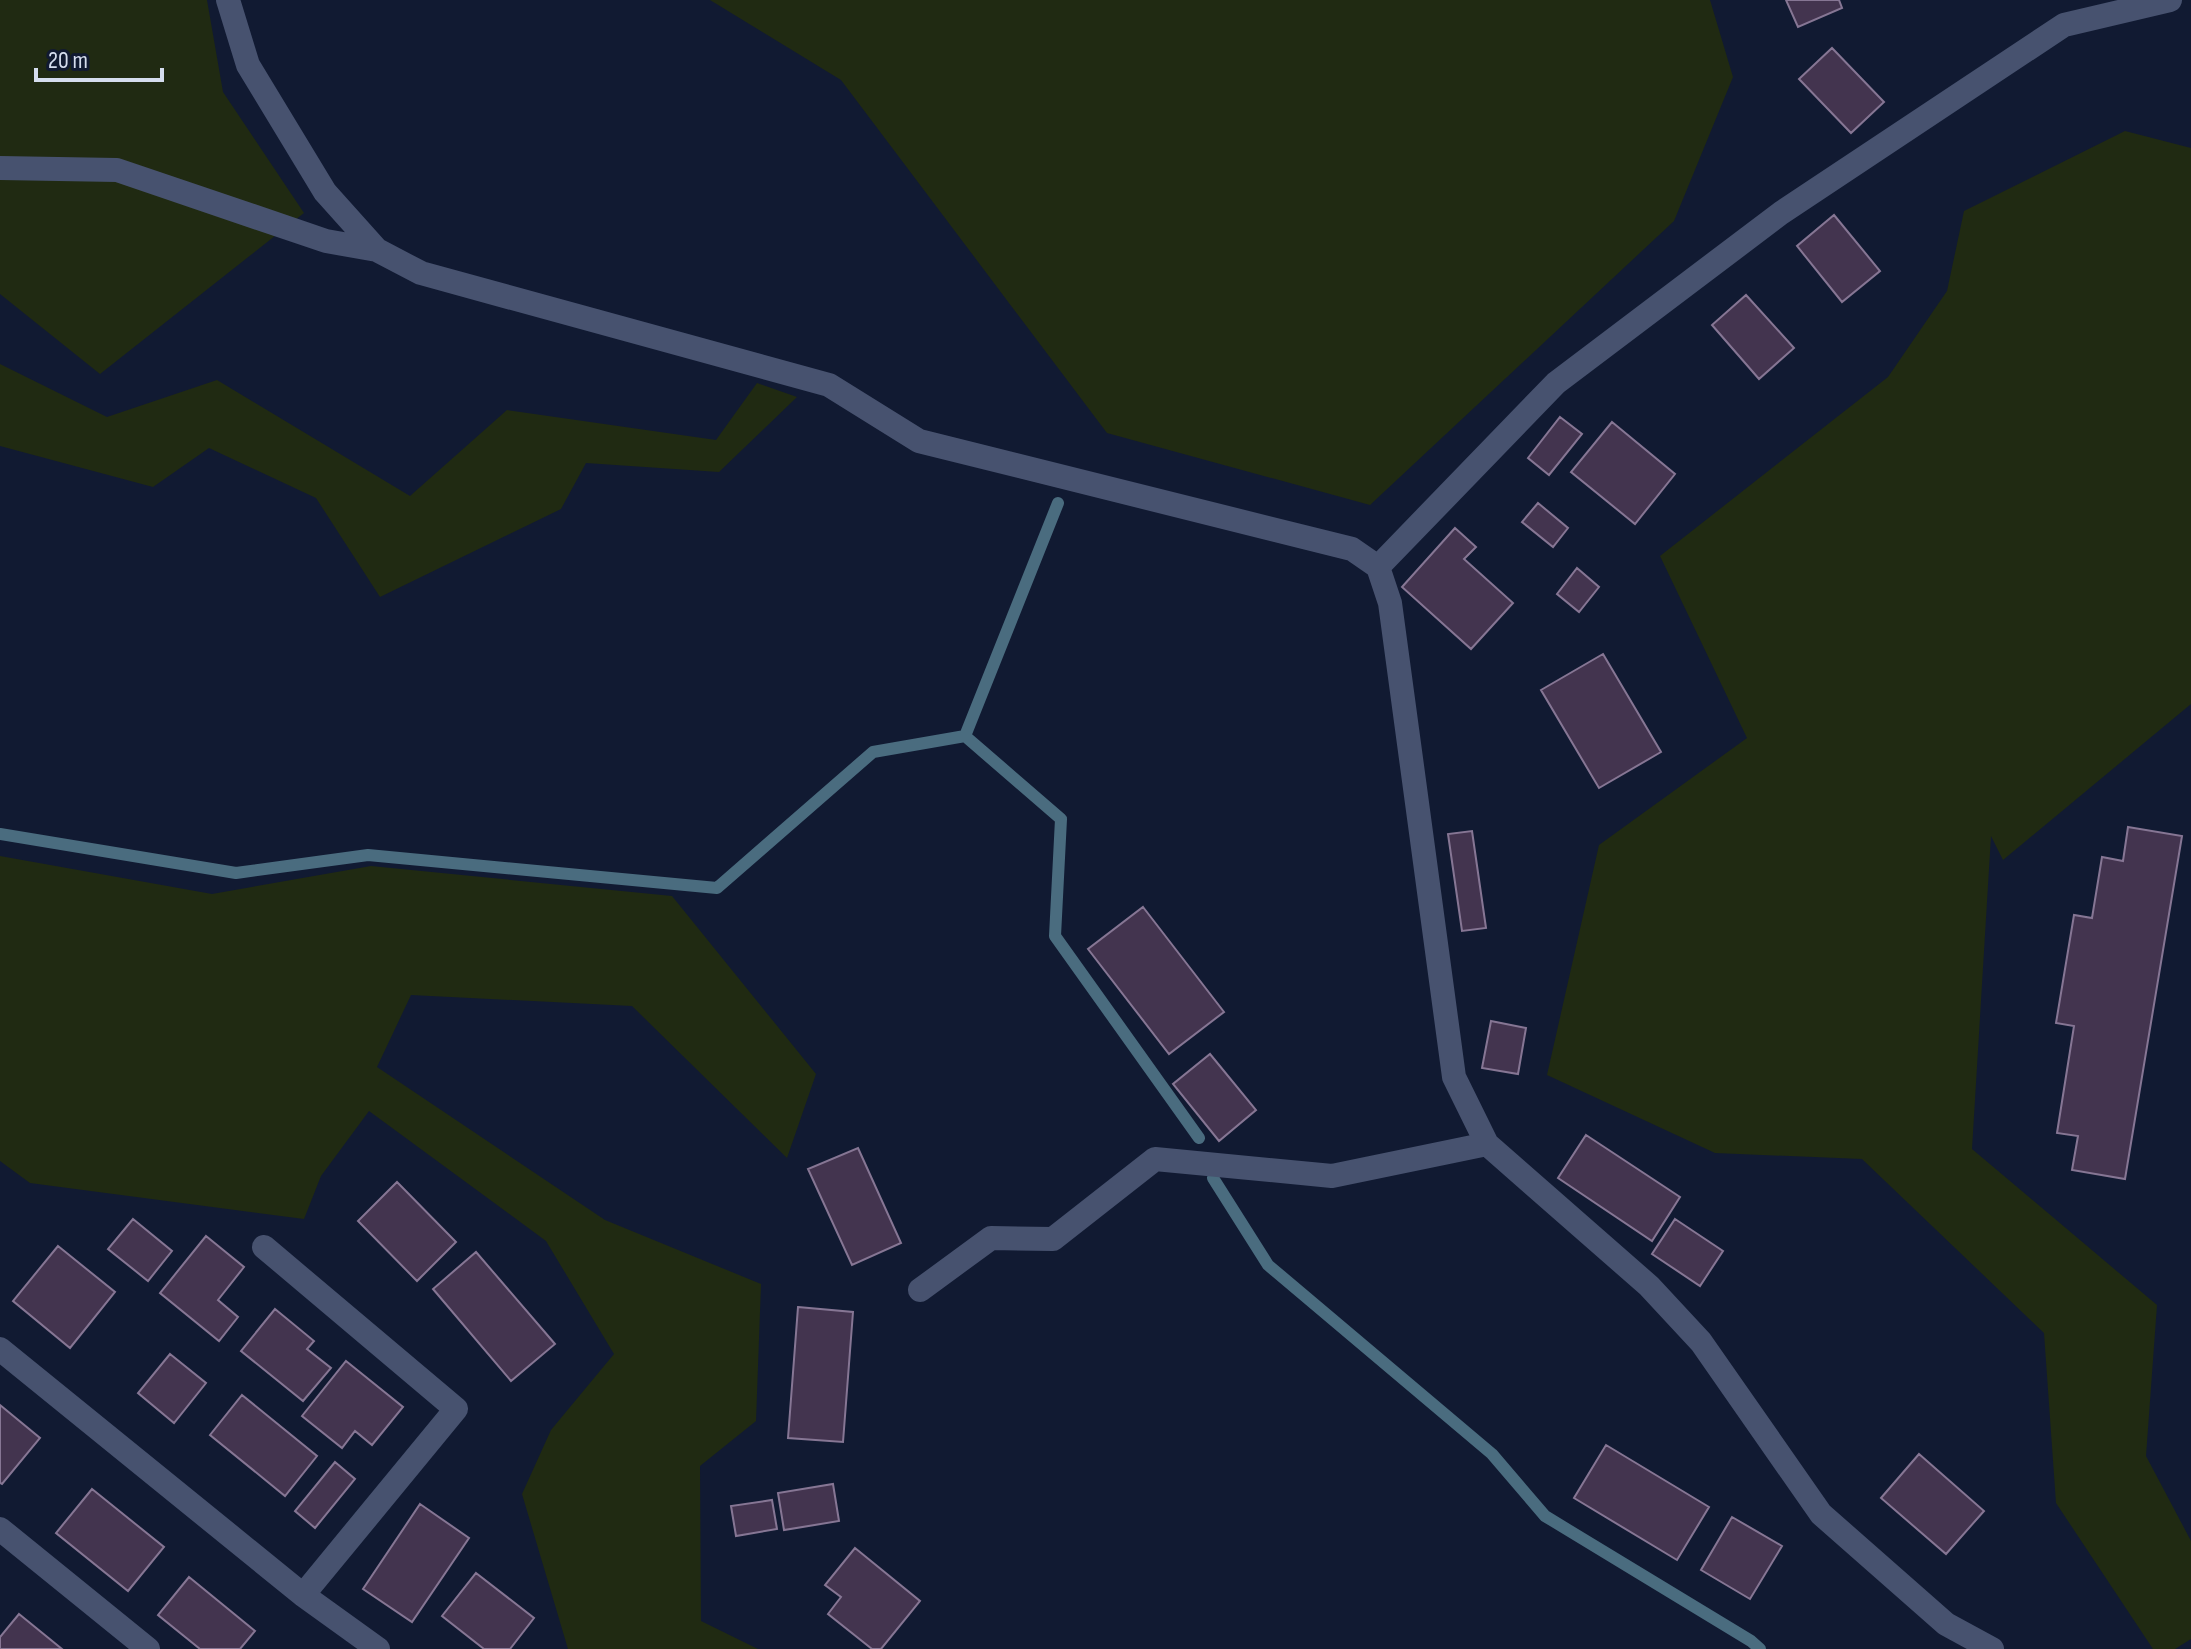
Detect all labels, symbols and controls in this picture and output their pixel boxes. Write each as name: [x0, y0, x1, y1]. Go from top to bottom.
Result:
scale bar: [36, 32, 162, 82]
text: 20 m: [48, 46, 88, 75]

